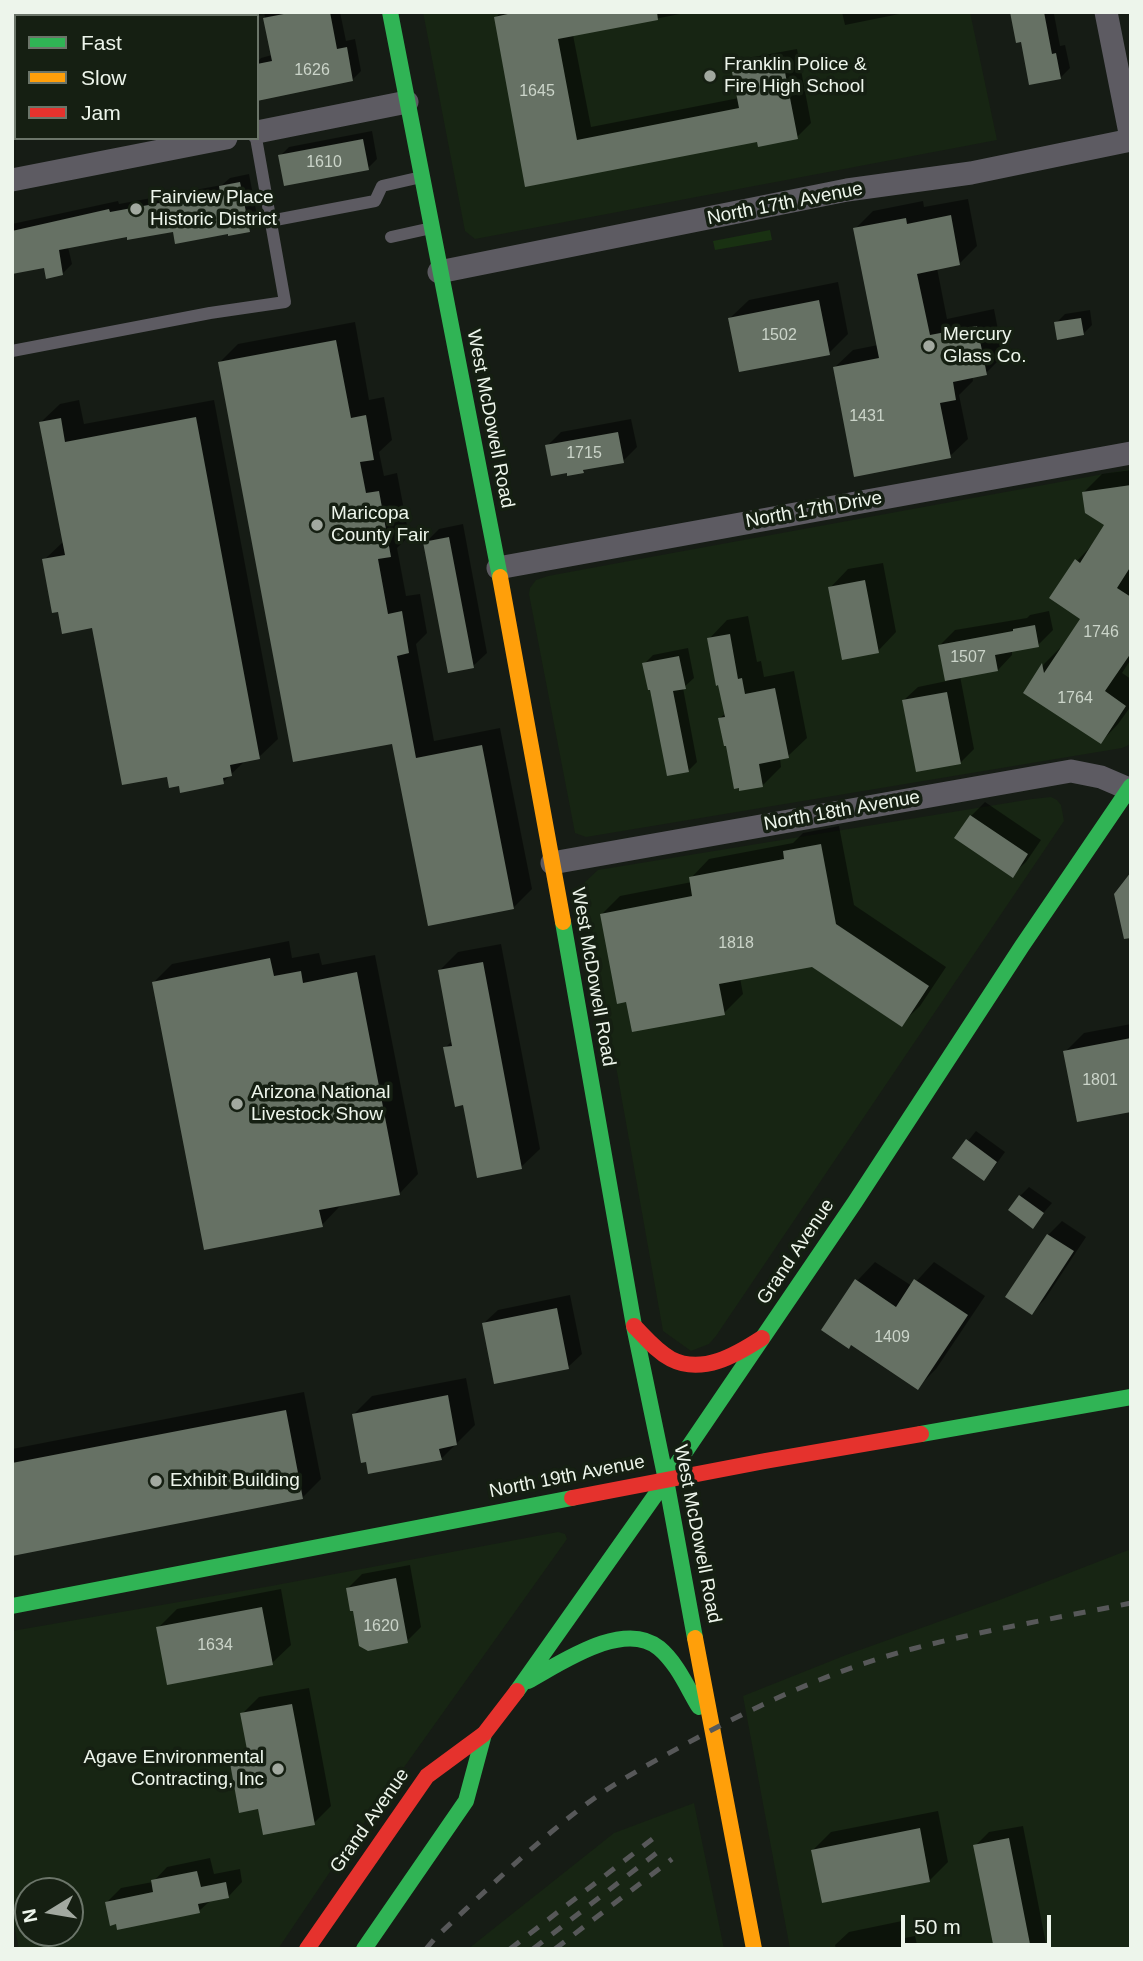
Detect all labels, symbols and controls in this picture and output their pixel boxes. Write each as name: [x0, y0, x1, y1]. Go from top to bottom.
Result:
legend: [14, 14, 259, 140]
text: Fast: [81, 31, 122, 54]
place label: Franklin Police & Fire High School: [724, 54, 867, 98]
house number: 1626: [294, 61, 330, 81]
text: Slow: [81, 66, 127, 89]
marker: Franklin Police & Fire High School: [702, 68, 718, 84]
house number: 1645: [519, 82, 555, 102]
text: Jam: [81, 101, 121, 124]
house number: 1610: [306, 153, 342, 173]
street label: North 17th Avenue: [705, 178, 865, 230]
place label: Fairview Place Historic District: [150, 187, 277, 231]
marker: Fairview Place Historic District: [128, 201, 144, 217]
place label: Mercury Glass Co.: [943, 324, 1026, 368]
house number: 1502: [761, 326, 797, 346]
street label: West McDowell Road: [462, 328, 518, 510]
marker: Mercury Glass Co.: [921, 338, 937, 354]
house number: 1431: [849, 407, 885, 427]
house number: 1715: [566, 444, 602, 464]
street label: North 17th Drive: [744, 487, 884, 533]
place label: Maricopa County Fair: [331, 503, 429, 547]
marker: Maricopa County Fair: [309, 517, 325, 533]
house number: 1746: [1083, 623, 1119, 643]
house number: 1507: [950, 648, 986, 668]
house number: 1764: [1057, 689, 1093, 709]
street label: North 18th Avenue: [762, 786, 922, 836]
street label: West McDowell Road: [566, 886, 620, 1068]
house number: 1818: [718, 934, 754, 954]
house number: 1801: [1082, 1071, 1118, 1091]
place label: Arizona National Livestock Show: [251, 1082, 390, 1126]
marker: Arizona National Livestock Show: [229, 1096, 245, 1112]
street label: Grand Avenue: [752, 1195, 840, 1309]
house number: 1409: [874, 1328, 910, 1348]
street label: West McDowell Road: [669, 1443, 725, 1625]
street label: North 19th Avenue: [487, 1451, 647, 1503]
place label: Exhibit Building: [170, 1470, 300, 1492]
marker: Exhibit Building: [148, 1473, 164, 1489]
house number: 1620: [363, 1617, 399, 1637]
house number: 1634: [197, 1636, 233, 1656]
place label: Agave Environmental Contracting, Inc: [83, 1747, 264, 1791]
marker: Agave Environmental Contracting, Inc: [270, 1761, 286, 1777]
street label: Grand Avenue: [326, 1764, 414, 1878]
north arrow: [14, 1877, 84, 1947]
scale bar: [905, 1902, 1056, 1946]
text: N: [18, 1907, 41, 1924]
text: 50 m: [914, 1915, 961, 1938]

